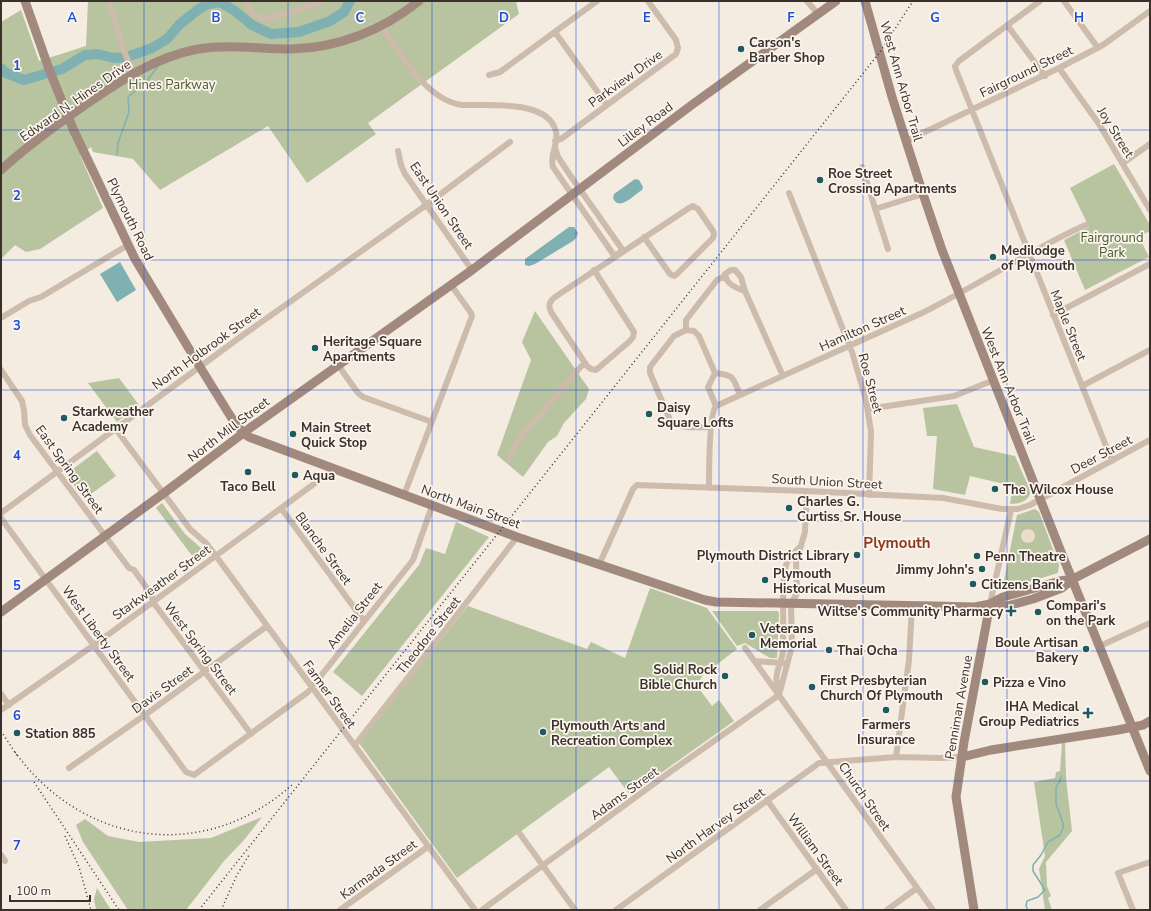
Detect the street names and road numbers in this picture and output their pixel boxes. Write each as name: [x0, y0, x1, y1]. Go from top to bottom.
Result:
street label: West Ann Arbor Trail: [875, 19, 927, 144]
street label: Fairground Street: [977, 41, 1077, 102]
street label: Parkview Drive: [585, 46, 666, 112]
street label: Edward N. Hines Drive: [16, 56, 135, 146]
street label: Lilley Road: [614, 98, 677, 151]
street label: Joy Street: [1092, 103, 1138, 162]
street label: East Union Street: [405, 158, 477, 253]
street label: Plymouth Road: [102, 175, 158, 264]
street label: Maple Street: [1046, 287, 1091, 364]
street label: Hamilton Street: [816, 302, 909, 356]
street label: North Holbrook Street: [149, 303, 265, 394]
street label: West Ann Arbor Trail: [976, 324, 1040, 446]
street label: Roe Street: [853, 351, 887, 416]
street label: North Mill Street: [184, 393, 273, 466]
street label: East Spring Street: [31, 422, 108, 518]
street label: Deer Street: [1068, 431, 1136, 479]
street label: South Union Street: [771, 470, 883, 494]
street label: North Main Street: [419, 481, 523, 533]
street label: Blanche Street: [291, 508, 356, 589]
street label: Starkweather Street: [109, 541, 215, 625]
street label: Amelia Street: [323, 578, 387, 653]
street label: West Liberty Street: [57, 582, 139, 685]
street label: Theodore Street: [393, 593, 465, 678]
street label: West Spring Street: [159, 599, 241, 699]
street label: Penniman Avenue: [941, 654, 977, 761]
street label: Farmer Street: [298, 657, 360, 733]
street label: Davis Street: [128, 661, 197, 718]
street label: Church Street: [834, 759, 895, 835]
street label: Adams Street: [587, 763, 663, 825]
street label: North Harvey Street: [663, 784, 769, 868]
street label: William Street: [783, 810, 848, 890]
street label: Karmada Street: [337, 836, 421, 904]

